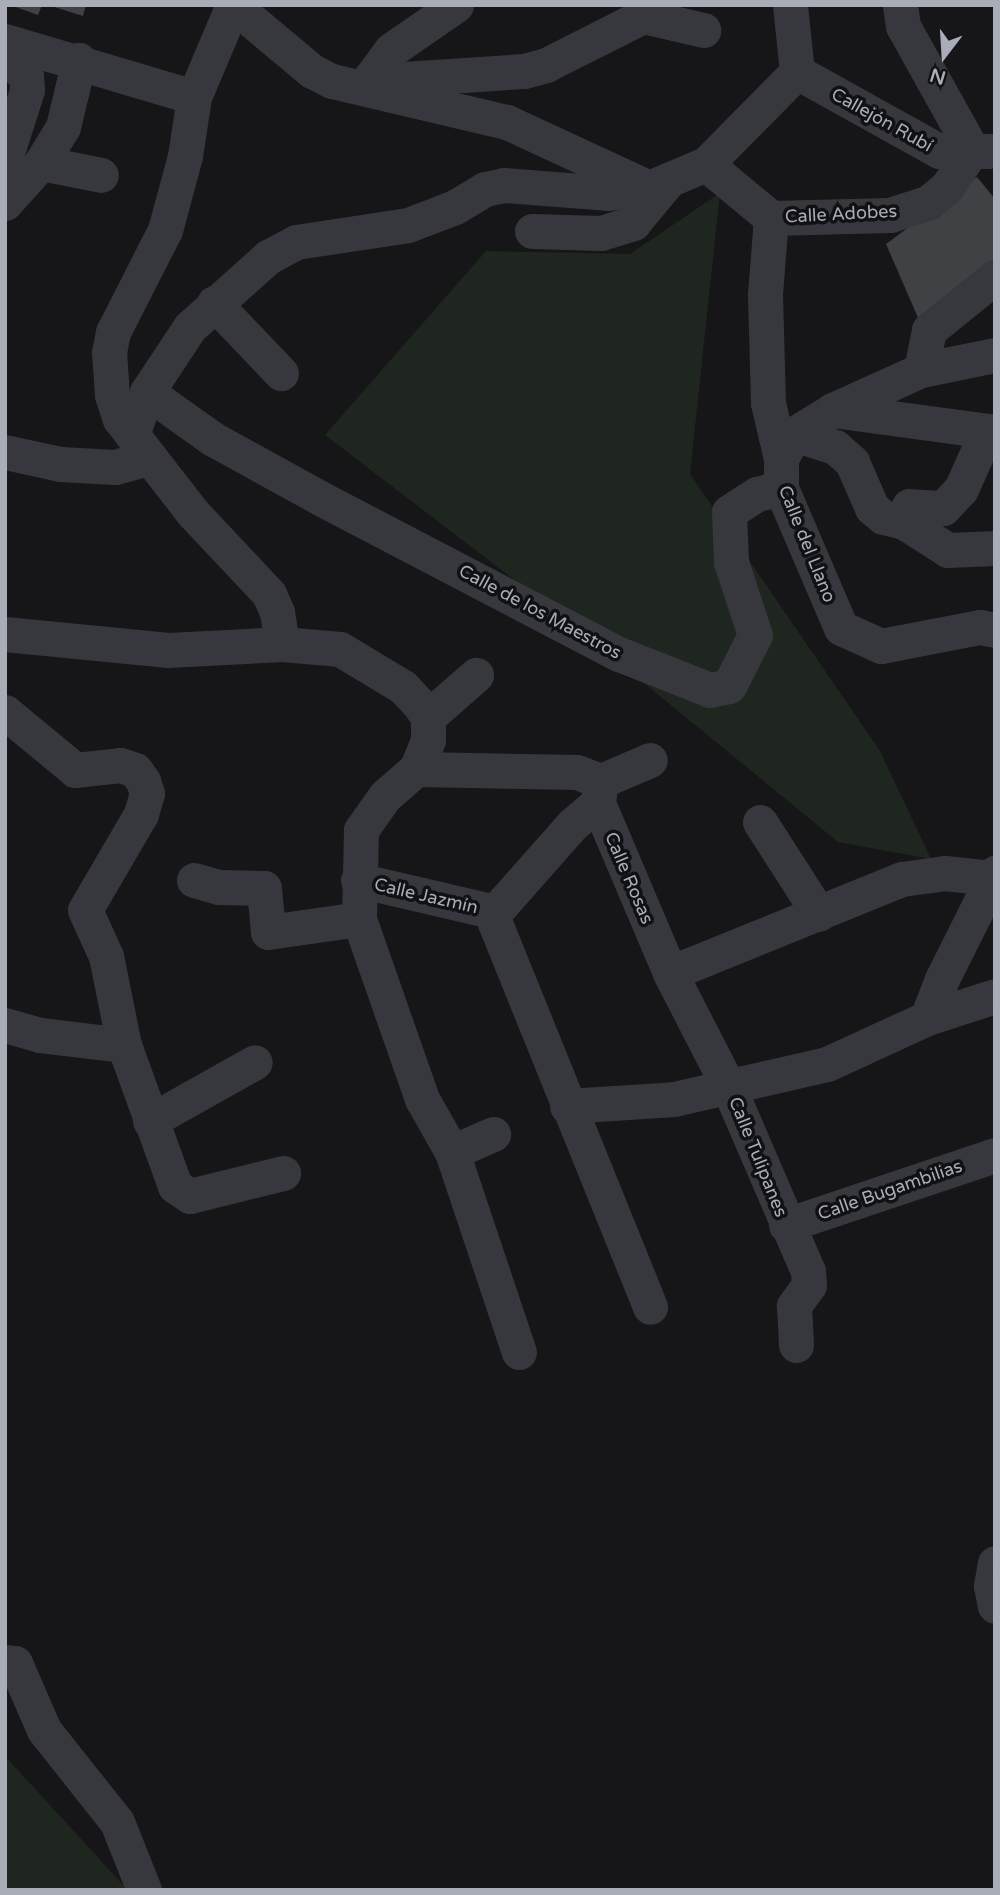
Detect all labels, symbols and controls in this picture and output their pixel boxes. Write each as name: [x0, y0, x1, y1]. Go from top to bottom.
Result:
north arrow: [909, 21, 979, 91]
text: N: [927, 63, 948, 89]
street label: Callejón Rubí: [828, 83, 936, 157]
street label: Calle Adobes: [784, 200, 898, 228]
street label: Calle del Llano: [774, 482, 840, 606]
street label: Calle de los Maestros: [455, 560, 625, 664]
street label: Calle Rosas: [600, 829, 658, 927]
street label: Calle Jazmín: [372, 874, 480, 918]
street label: Calle Tulipanes: [724, 1094, 792, 1220]
street label: Calle Bugambilias: [815, 1155, 965, 1225]

